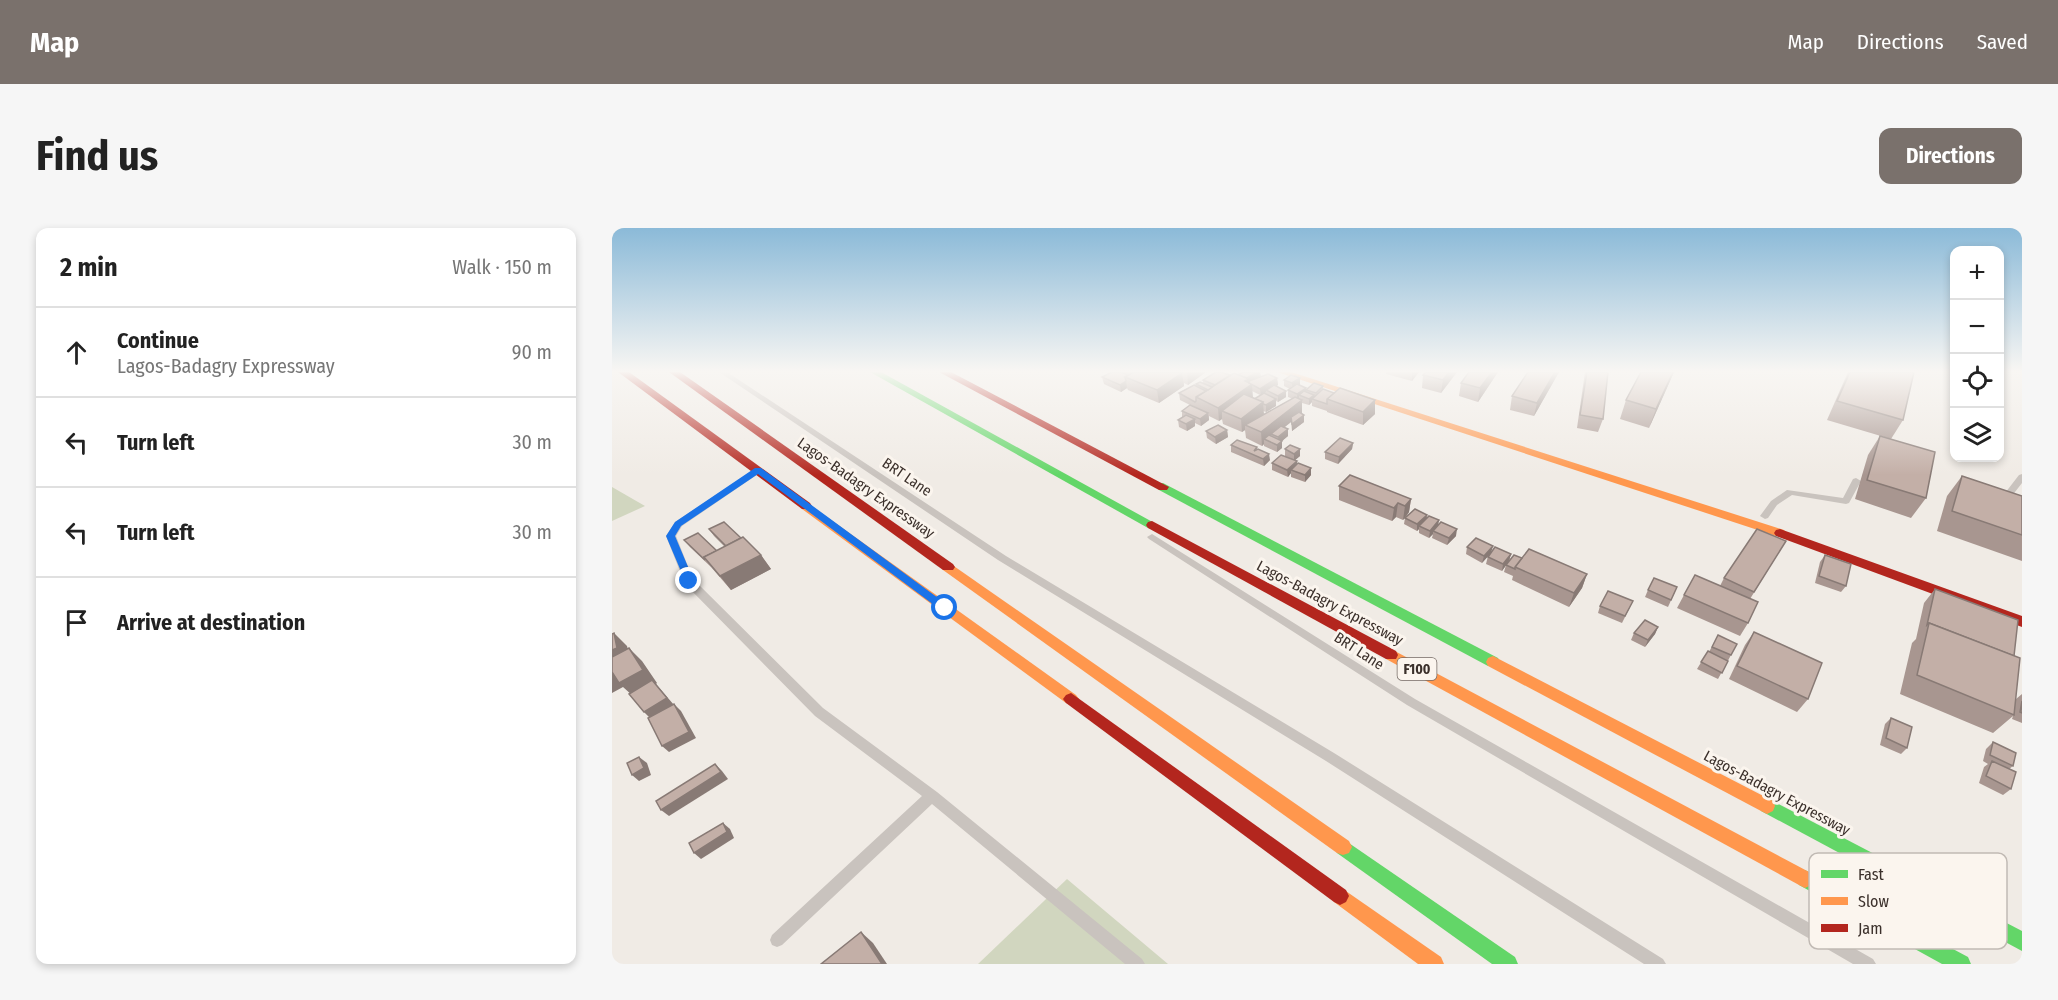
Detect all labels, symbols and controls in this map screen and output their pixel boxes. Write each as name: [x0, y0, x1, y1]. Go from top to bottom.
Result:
text: Map: [30, 26, 79, 59]
text: Map: [1787, 29, 1824, 55]
text: Directions: [1857, 29, 1944, 55]
text: Saved: [1977, 29, 2028, 55]
button: Directions: [1879, 128, 2022, 184]
text: Find us: [36, 131, 158, 181]
map controls: [1950, 246, 2004, 462]
button: +: [1950, 246, 2004, 300]
text: 2 min: [60, 252, 118, 283]
text: Walk · 150 m: [452, 255, 552, 279]
button: −: [1950, 300, 2004, 354]
text: Continue: [117, 327, 199, 354]
icon: ahead: [60, 336, 93, 369]
text: 90 m: [512, 340, 552, 364]
text: Lagos-Badagry Expressway: [117, 354, 335, 378]
button: locate: [1950, 354, 2004, 408]
button: layers: [1950, 408, 2004, 462]
icon: left: [60, 426, 93, 459]
text: Turn left: [117, 429, 195, 456]
text: 30 m: [512, 430, 552, 454]
street label: Lagos-Badagry Expressway: [794, 434, 938, 542]
street label: BRT Lane: [879, 454, 935, 500]
icon: left: [60, 516, 93, 549]
text: Turn left: [117, 519, 195, 546]
text: 30 m: [512, 520, 552, 544]
street label: Lagos-Badagry Expressway: [1254, 557, 1407, 649]
route end: [675, 567, 701, 593]
route start: [931, 594, 957, 620]
icon: arrive: [60, 606, 93, 639]
text: Arrive at destination: [117, 609, 305, 636]
street label: BRT Lane: [1331, 628, 1387, 674]
road number: F100: [1398, 658, 1436, 680]
street label: Lagos-Badagry Expressway: [1701, 747, 1854, 839]
legend: [1809, 853, 2007, 949]
text: Fast: [1858, 865, 1885, 884]
text: Slow: [1858, 892, 1889, 911]
text: Jam: [1858, 919, 1883, 938]

